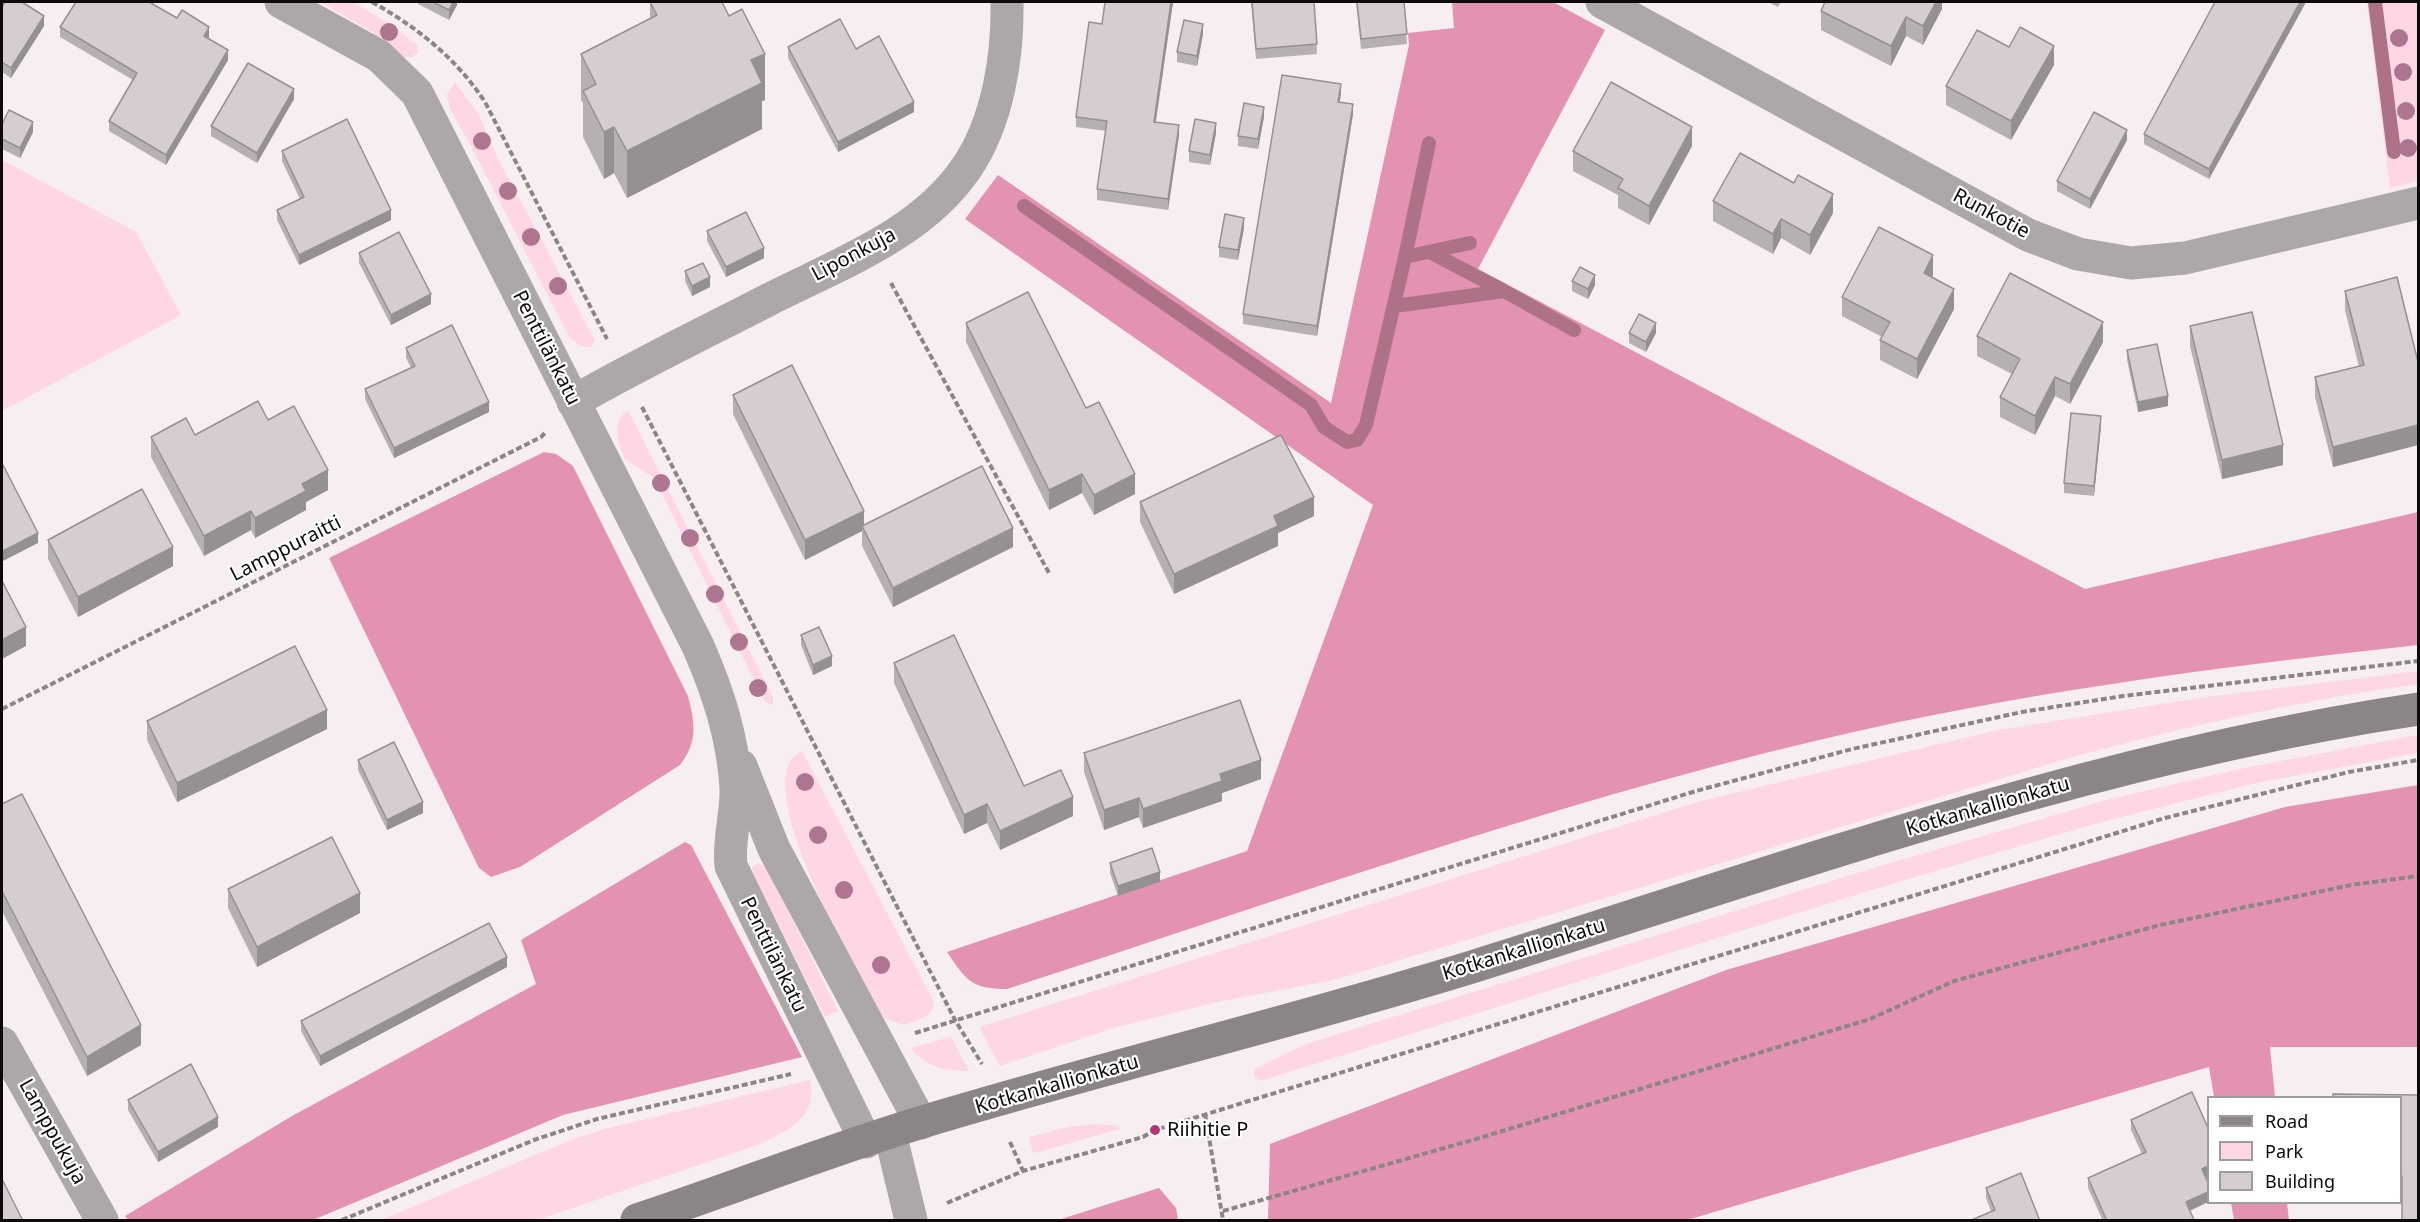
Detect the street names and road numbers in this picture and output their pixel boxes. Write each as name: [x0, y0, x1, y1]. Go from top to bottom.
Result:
street label: Runkotie: [1948, 184, 2034, 244]
street label: Liponkuja: [808, 223, 900, 287]
street label: Penttilänkatu: [507, 287, 585, 409]
street label: Lamppuraitti: [227, 511, 345, 587]
street label: Kotkankallionkatu: [1903, 772, 2073, 842]
street label: Penttilänkatu: [735, 893, 811, 1017]
street label: Kotkankallionkatu: [1440, 914, 1608, 986]
street label: Kotkankallionkatu: [972, 1050, 1142, 1120]
street label: Lamppukuja: [13, 1075, 91, 1189]

